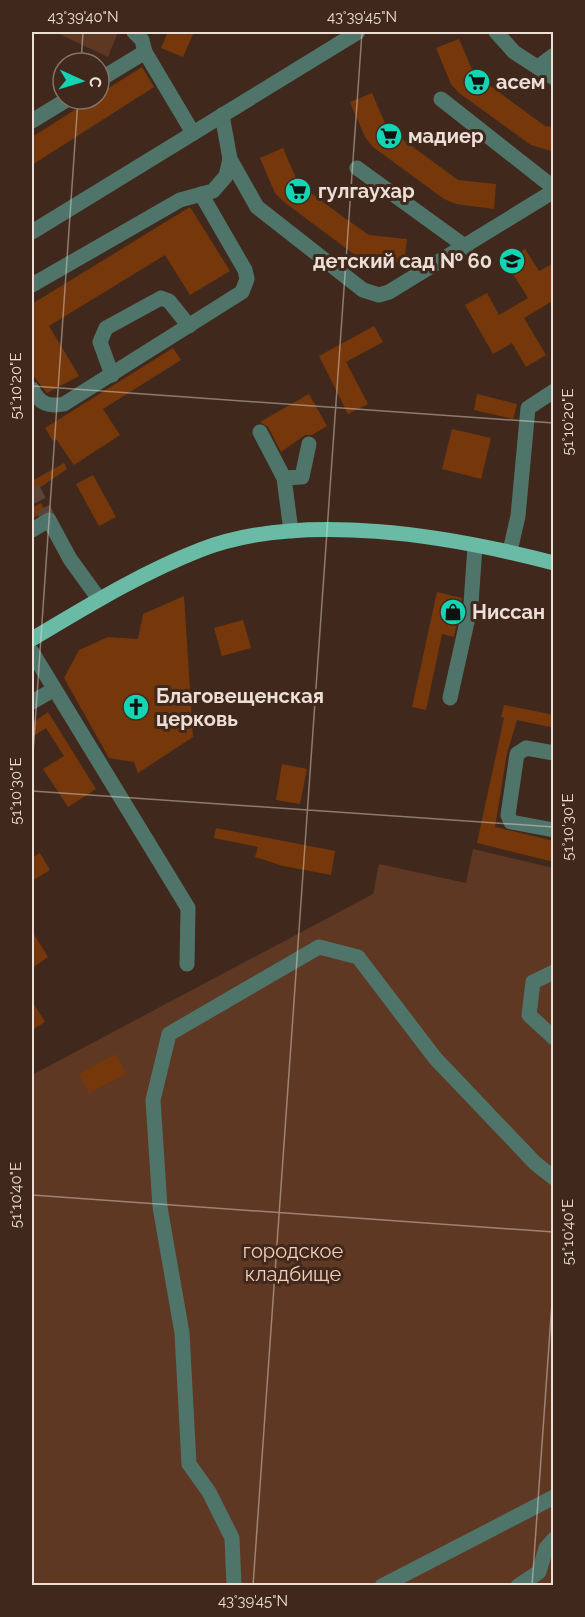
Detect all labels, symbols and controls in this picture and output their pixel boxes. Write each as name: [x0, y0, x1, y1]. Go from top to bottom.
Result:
text: 43°39'40"N: [47, 8, 119, 26]
text: 43°39'45"N: [327, 8, 397, 26]
north arrow: [51, 51, 111, 111]
supermarket icon: асем: [462, 67, 492, 97]
place label: асем: [496, 70, 545, 94]
text: С: [86, 76, 105, 88]
supermarket icon: мадиер: [374, 121, 404, 151]
place label: мадиер: [408, 124, 484, 148]
supermarket icon: гулгаухар: [283, 176, 313, 206]
place label: гулгаухар: [318, 179, 415, 203]
school or university icon: детский сад № 60: [497, 246, 527, 276]
place label: детский сад № 60: [313, 249, 492, 273]
text: 51°10'20"E: [7, 352, 25, 420]
text: 51°10'20"E: [559, 388, 577, 456]
shop icon: Ниссан: [438, 597, 468, 627]
place label: Ниссан: [472, 600, 545, 624]
place label: Благовещенская церковь: [156, 684, 324, 731]
church icon: Благовещенская церковь: [121, 692, 151, 722]
text: 51°10'30"E: [7, 757, 25, 825]
text: 51°10'30"E: [559, 793, 577, 861]
text: 51°10'40"E: [7, 1162, 25, 1228]
text: 51°10'40"E: [559, 1199, 577, 1265]
park label: городское кладбище: [243, 1239, 343, 1286]
text: 43°39'45"N: [218, 1592, 288, 1610]

